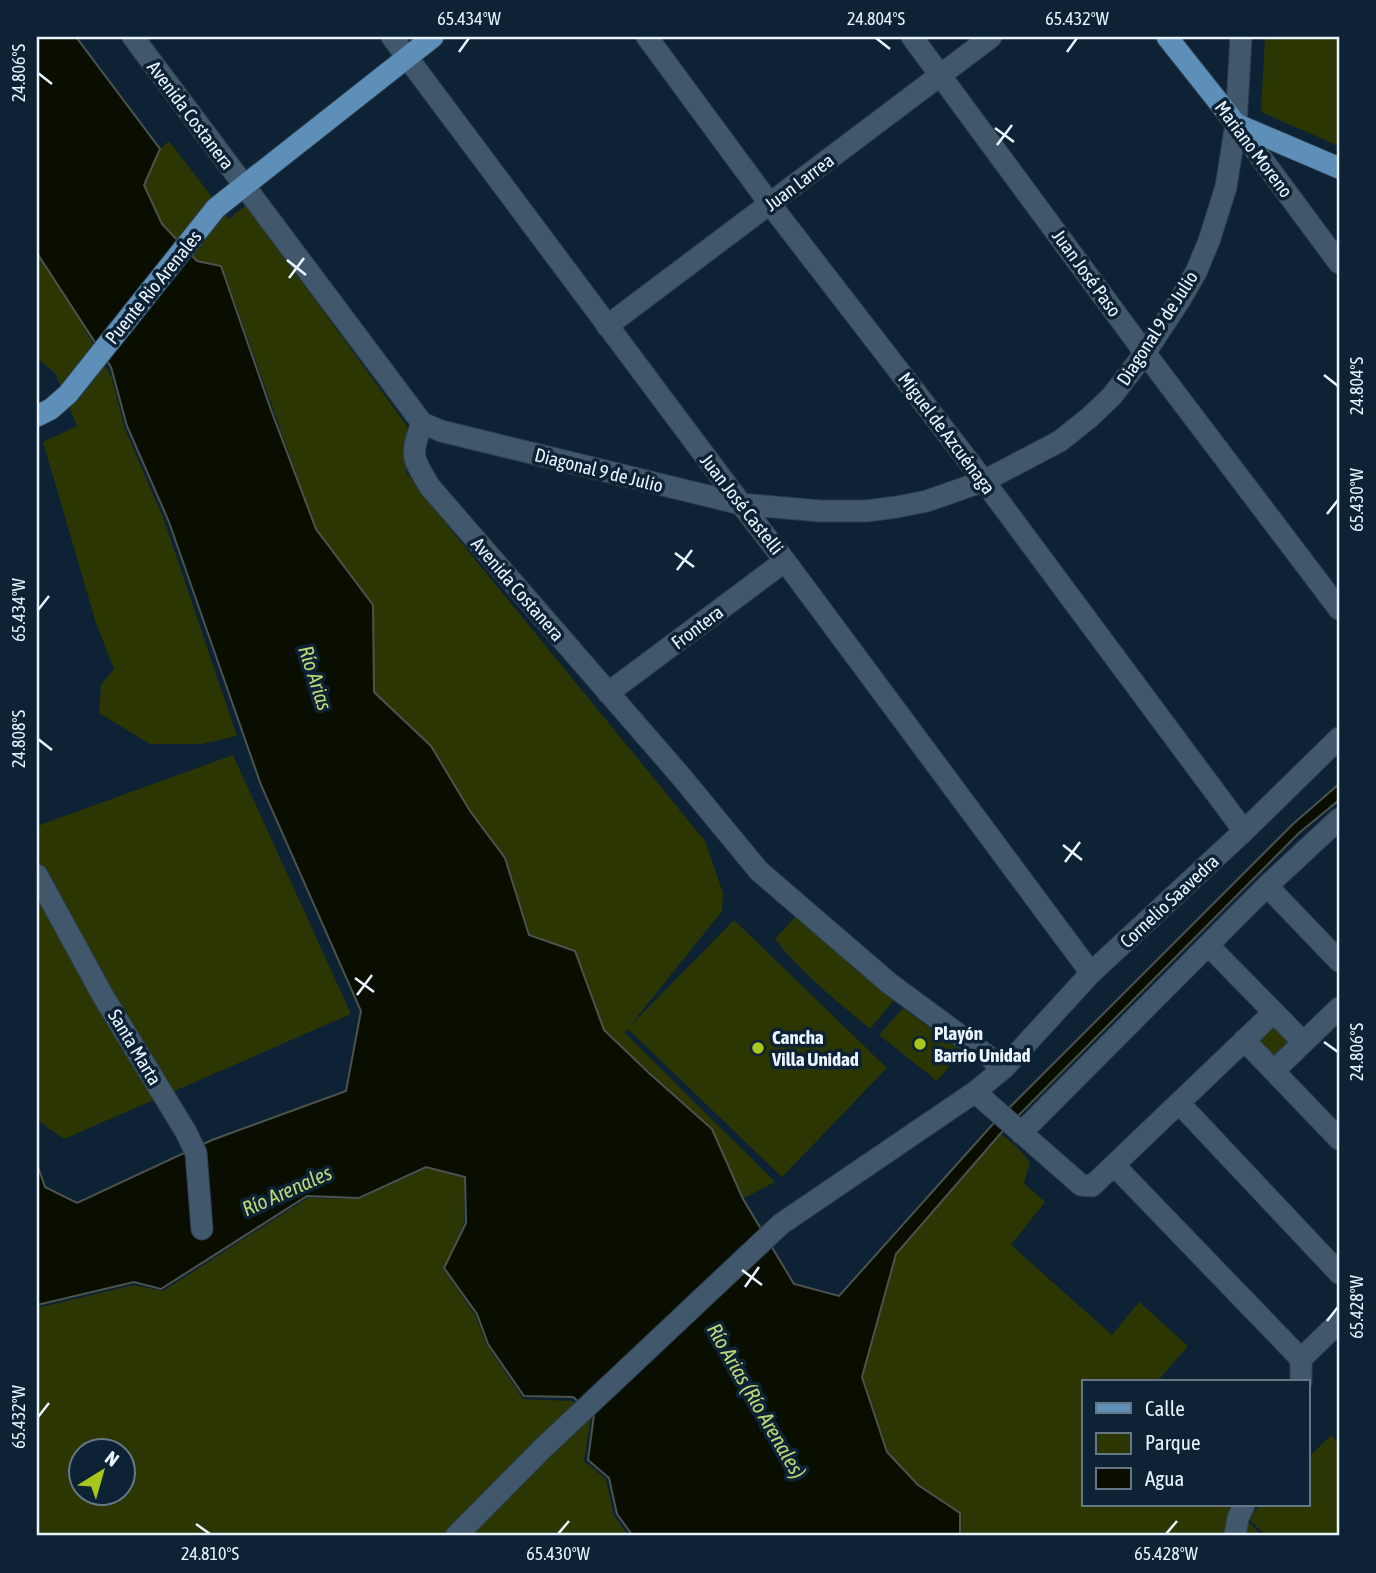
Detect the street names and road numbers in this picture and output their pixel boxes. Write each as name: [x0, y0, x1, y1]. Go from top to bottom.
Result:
street label: Avenida Costanera: [143, 56, 239, 174]
street label: Mariano Moreno: [1211, 96, 1297, 202]
street label: Juan Larrea: [760, 149, 838, 215]
street label: Puente Rio Arenales: [100, 225, 206, 348]
street label: Juan José Paso: [1048, 225, 1126, 321]
street label: Diagonal 9 de Julio: [1112, 267, 1202, 389]
street label: Miguel de Azcuénaga: [894, 368, 1000, 498]
street label: Diagonal 9 de Julio: [532, 443, 666, 497]
street label: Juan José Castelli: [696, 449, 788, 559]
street label: Avenida Costanera: [467, 533, 569, 645]
street label: Frontera: [667, 600, 727, 654]
street label: Cornelio Saavedra: [1115, 850, 1223, 952]
street label: Santa Marta: [104, 1005, 166, 1089]

